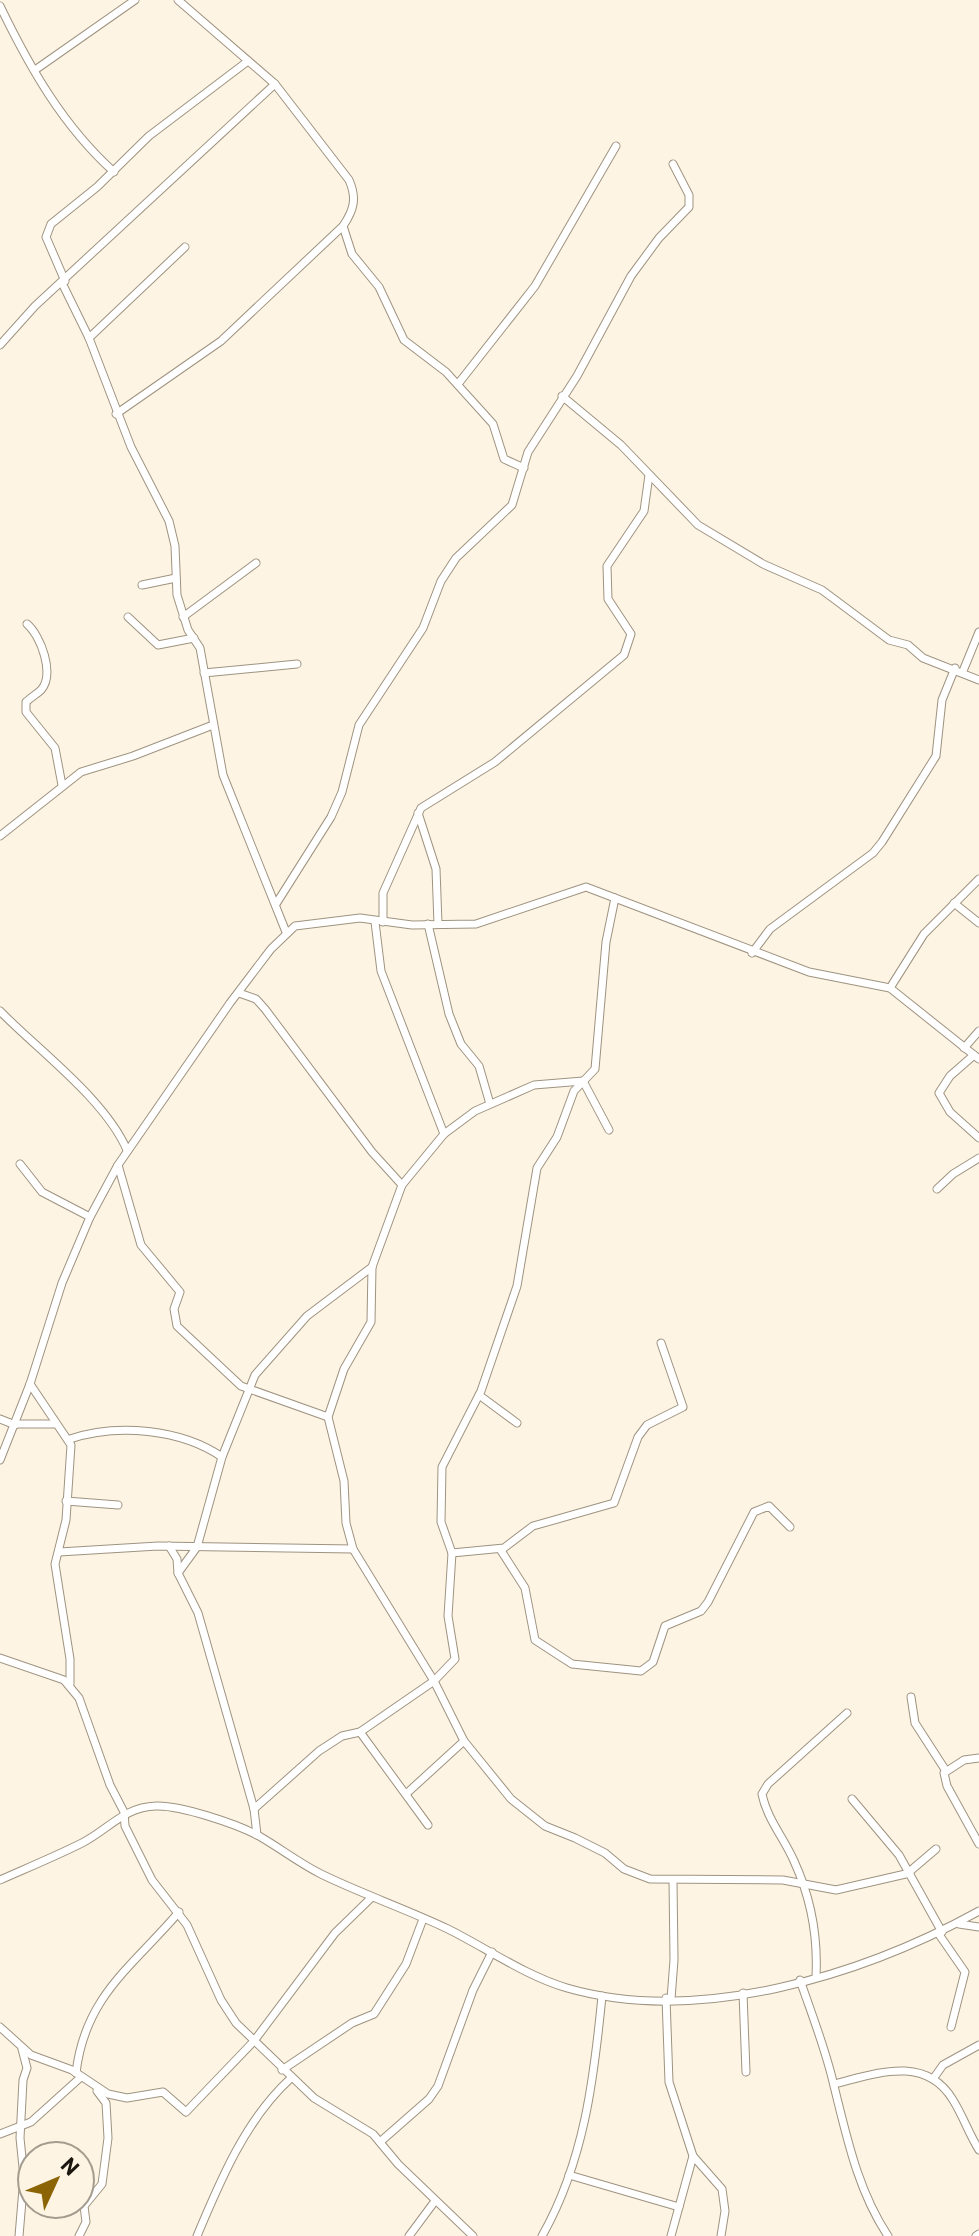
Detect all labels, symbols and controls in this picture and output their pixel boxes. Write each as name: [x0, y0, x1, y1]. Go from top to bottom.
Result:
north arrow: [16, 2140, 96, 2220]
text: N: [57, 2151, 86, 2180]

